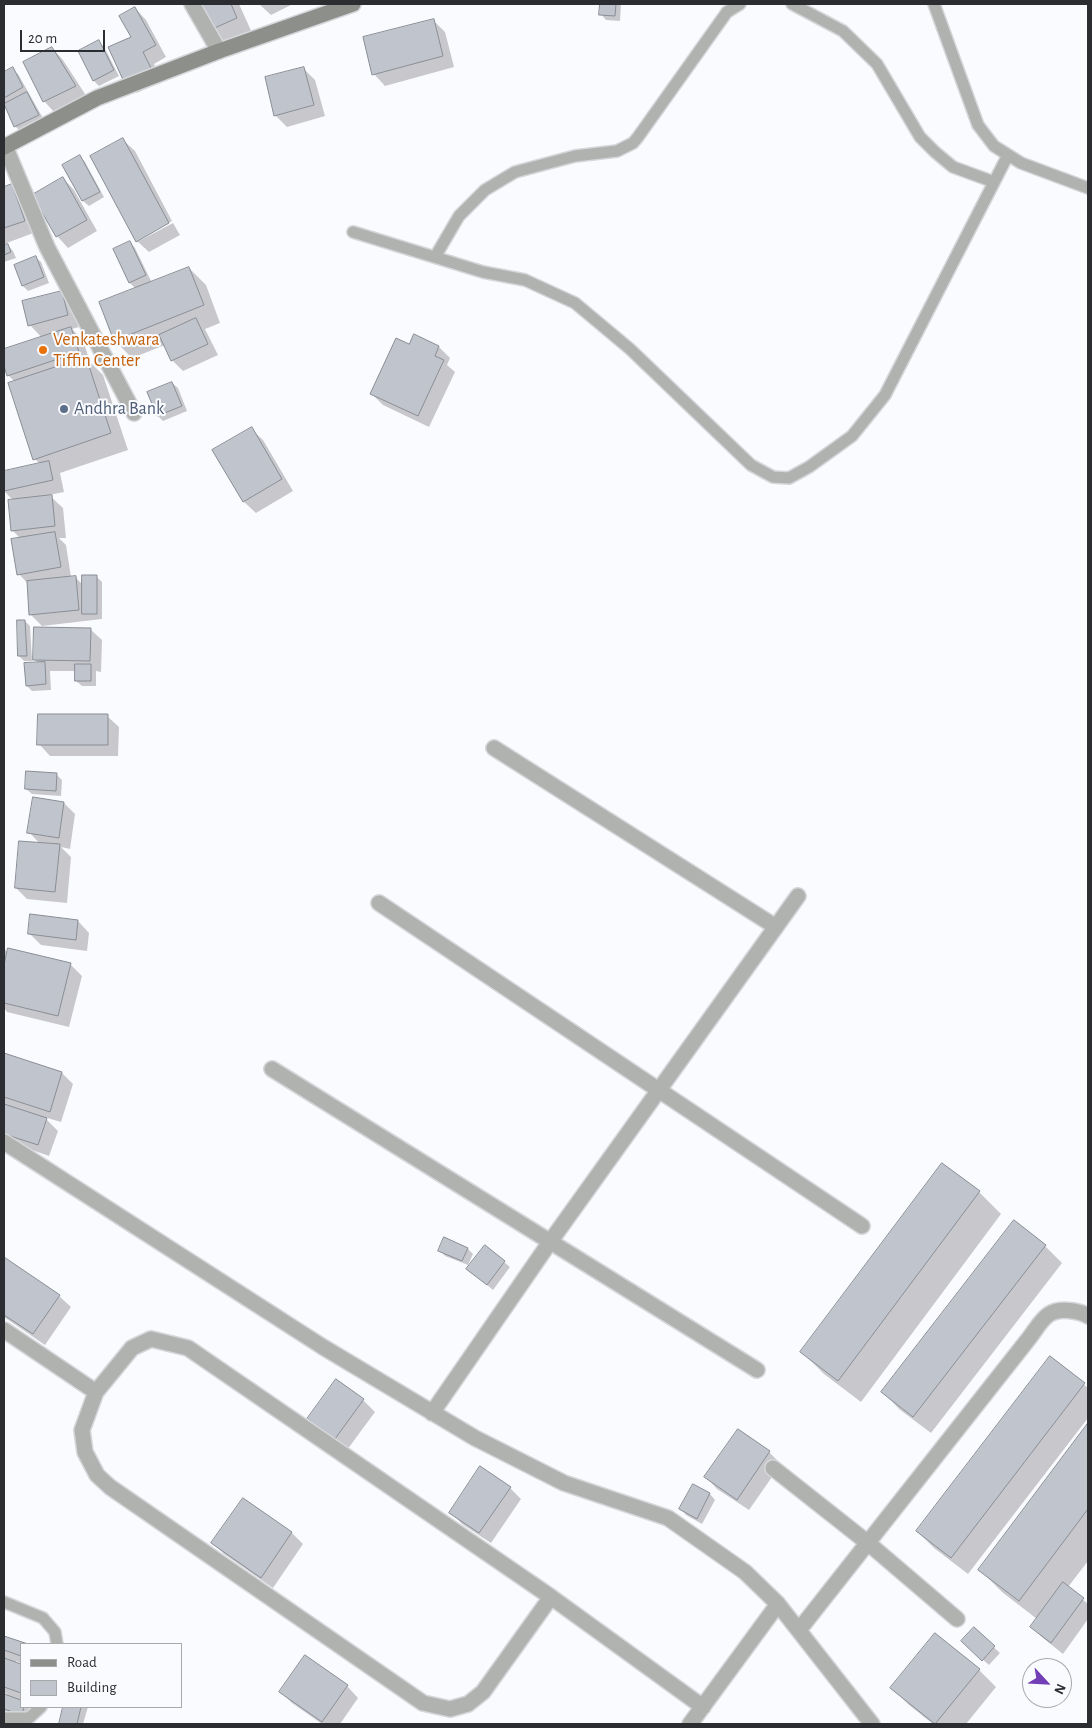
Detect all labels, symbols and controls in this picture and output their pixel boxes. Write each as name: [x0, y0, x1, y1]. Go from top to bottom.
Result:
scale bar: [22, 20, 108, 52]
text: 20 m: [28, 31, 57, 46]
place label: Venkateshwara Tiffin Center: [53, 329, 160, 372]
marker: Venkateshwara Tiffin Center: [37, 344, 49, 356]
place label: Andhra Bank: [74, 398, 164, 420]
marker: Andhra Bank: [58, 403, 70, 415]
legend: [20, 1643, 182, 1708]
text: Road: [67, 1655, 97, 1670]
north arrow: [1022, 1658, 1072, 1708]
text: Building: [67, 1680, 117, 1695]
text: N: [1051, 1682, 1068, 1696]

